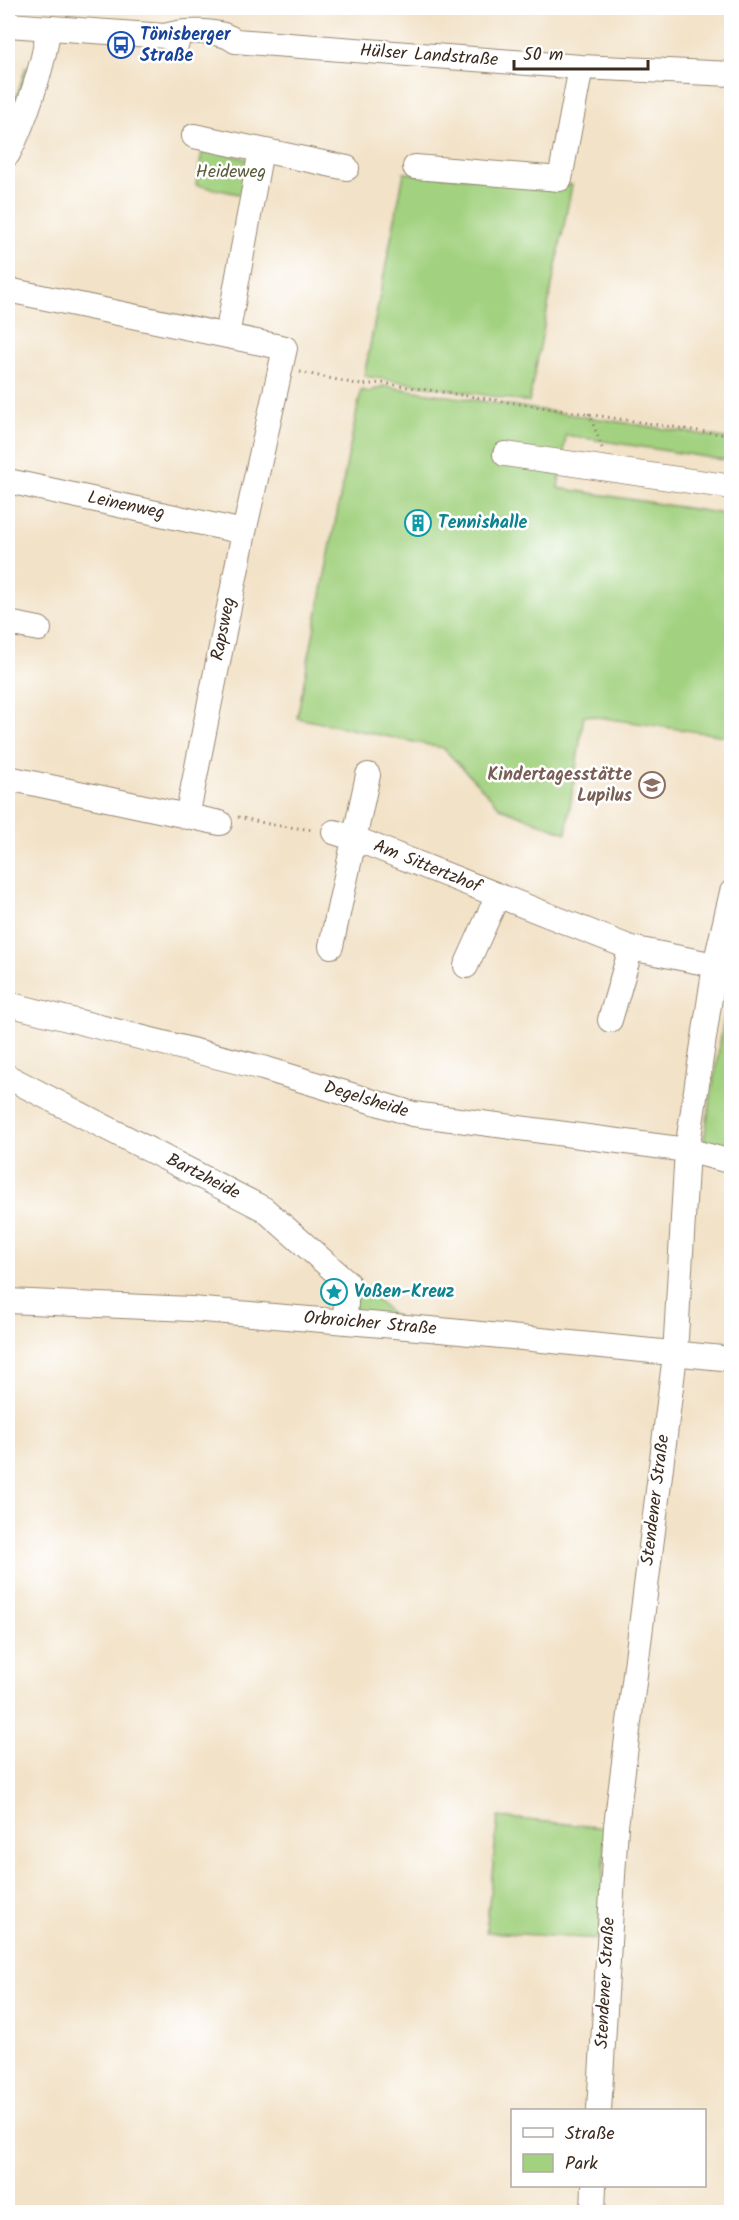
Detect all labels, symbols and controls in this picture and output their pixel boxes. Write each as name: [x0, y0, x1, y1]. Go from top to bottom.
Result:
place label: Tönisberger Straße: [140, 21, 232, 71]
bus stop icon: Tönisberger Straße: [106, 30, 136, 60]
scale bar: [514, 33, 648, 71]
street label: Hülser Landstraße: [359, 37, 499, 75]
text: 50 m: [523, 41, 563, 70]
park label: Heideweg: [196, 158, 266, 187]
street label: Leinenweg: [85, 484, 167, 528]
building icon: Tennishalle: [403, 508, 433, 538]
place label: Tennishalle: [438, 509, 527, 538]
street label: Rapsweg: [204, 595, 244, 663]
place label: Kindertagesstätte Lupilus: [487, 761, 633, 811]
school or university icon: Kindertagesstätte Lupilus: [637, 770, 667, 800]
street label: Am Sittertzhof: [369, 832, 487, 903]
street label: Degelsheide: [320, 1073, 412, 1127]
street label: Bartzheide: [161, 1146, 245, 1208]
place icon: Voßen-Kreuz: [319, 1277, 349, 1307]
place label: Voßen-Kreuz: [354, 1278, 455, 1307]
street label: Orbroicher Straße: [302, 1304, 438, 1344]
street label: Stendener Straße: [634, 1433, 678, 1567]
street label: Stendener Straße: [588, 1916, 624, 2050]
legend: [511, 2109, 706, 2187]
text: Straße: [565, 2120, 615, 2149]
text: Park: [565, 2150, 598, 2179]

